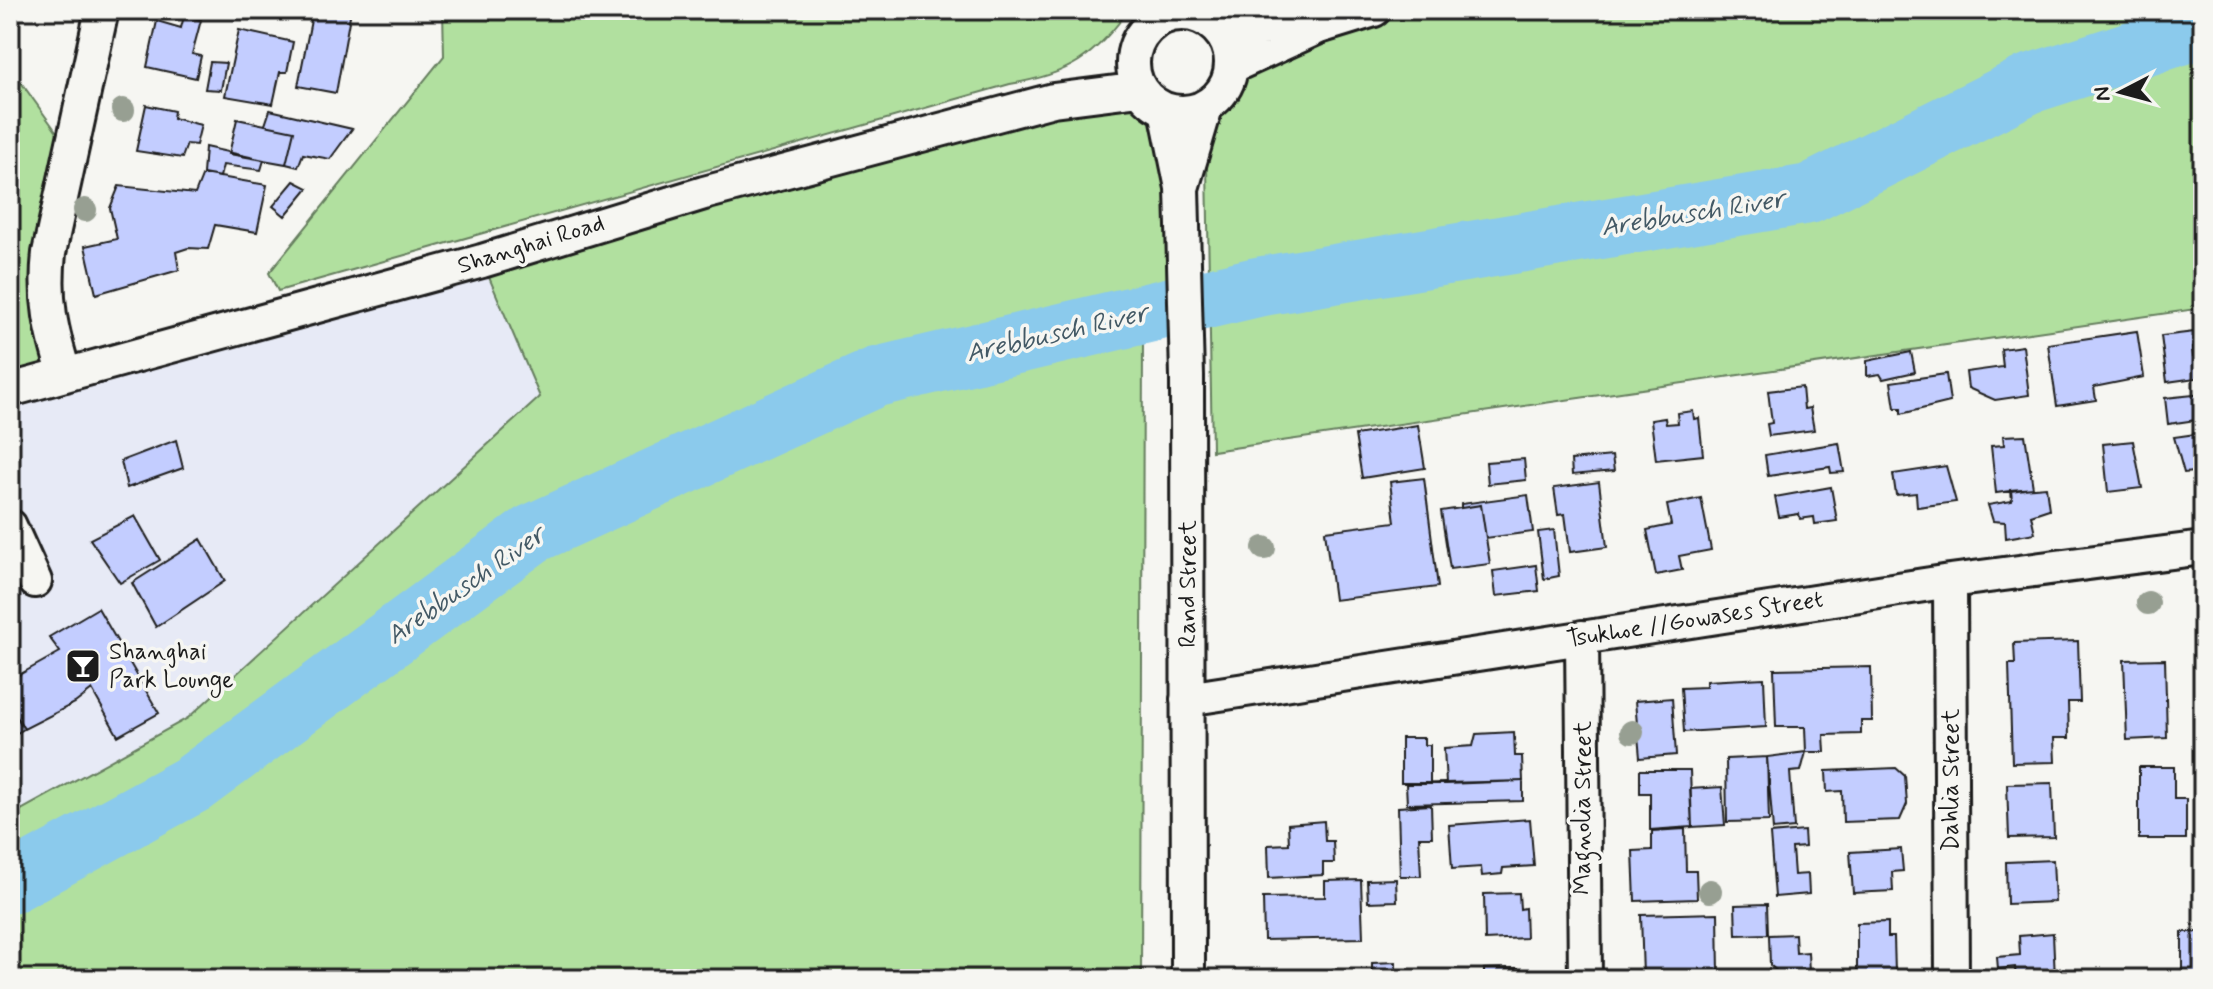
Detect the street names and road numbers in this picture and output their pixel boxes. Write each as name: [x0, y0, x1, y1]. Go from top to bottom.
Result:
street label: Shanghai Road: [454, 208, 608, 282]
street label: Rand Street: [1173, 520, 1204, 648]
street label: Tsukhoe //Gowases Street: [1565, 584, 1825, 656]
street label: Dahlia Street: [1936, 709, 1967, 851]
street label: Magnolia Street: [1568, 721, 1602, 895]

